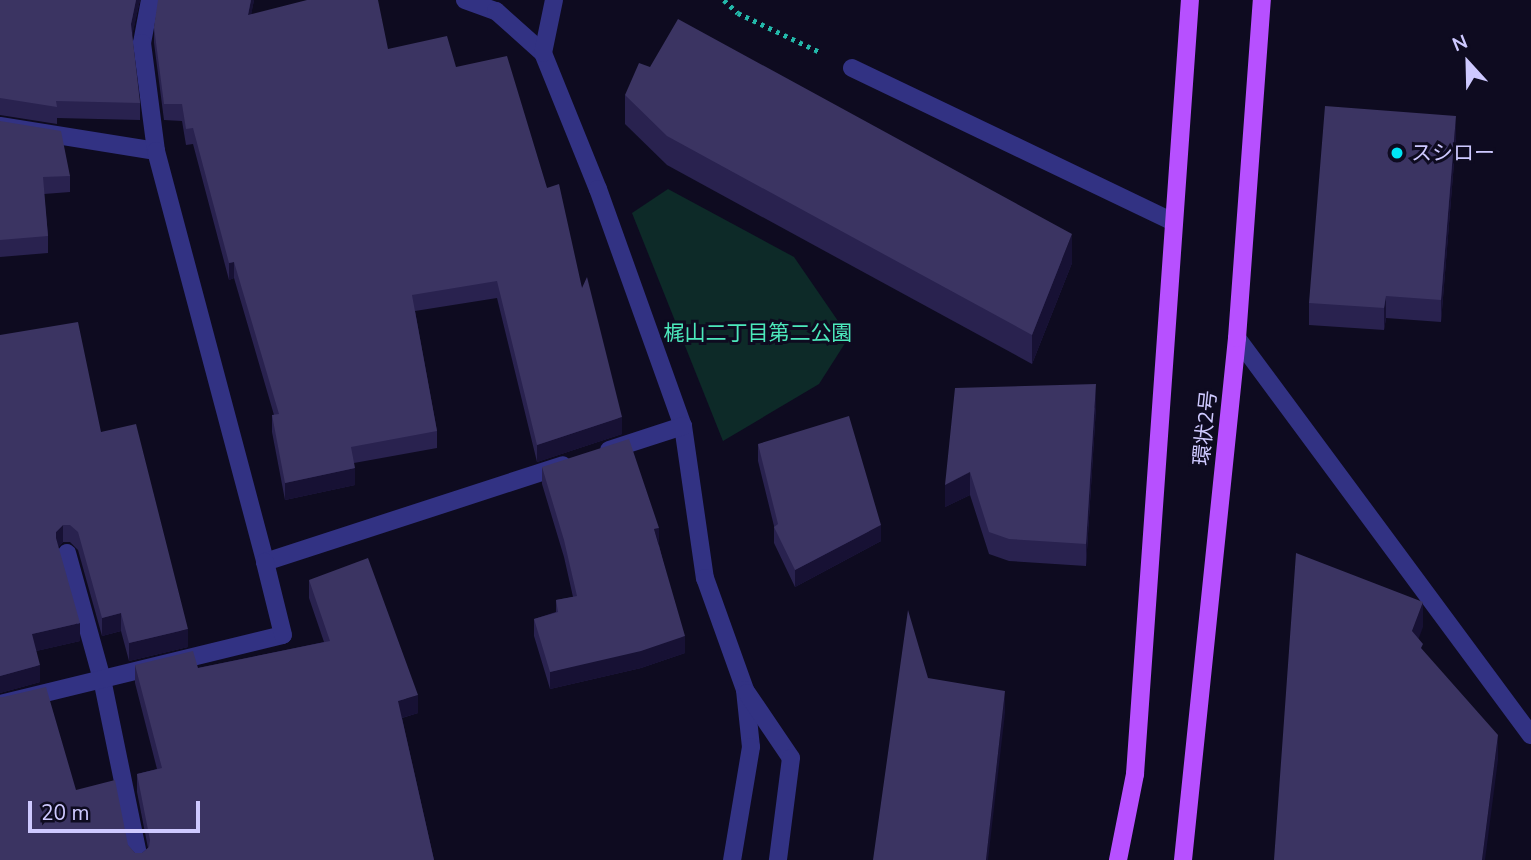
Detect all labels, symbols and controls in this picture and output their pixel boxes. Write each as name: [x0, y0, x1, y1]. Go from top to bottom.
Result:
north arrow: [1433, 28, 1503, 98]
text: N: [1449, 29, 1472, 58]
place label: スシロー: [1411, 140, 1495, 166]
marker: スシロー: [1389, 145, 1405, 161]
park label: 梶山二丁目第二公園: [664, 320, 852, 346]
street label: 環状2号: [1189, 389, 1221, 467]
scale bar: [32, 786, 203, 830]
text: 20 m: [41, 799, 90, 827]

